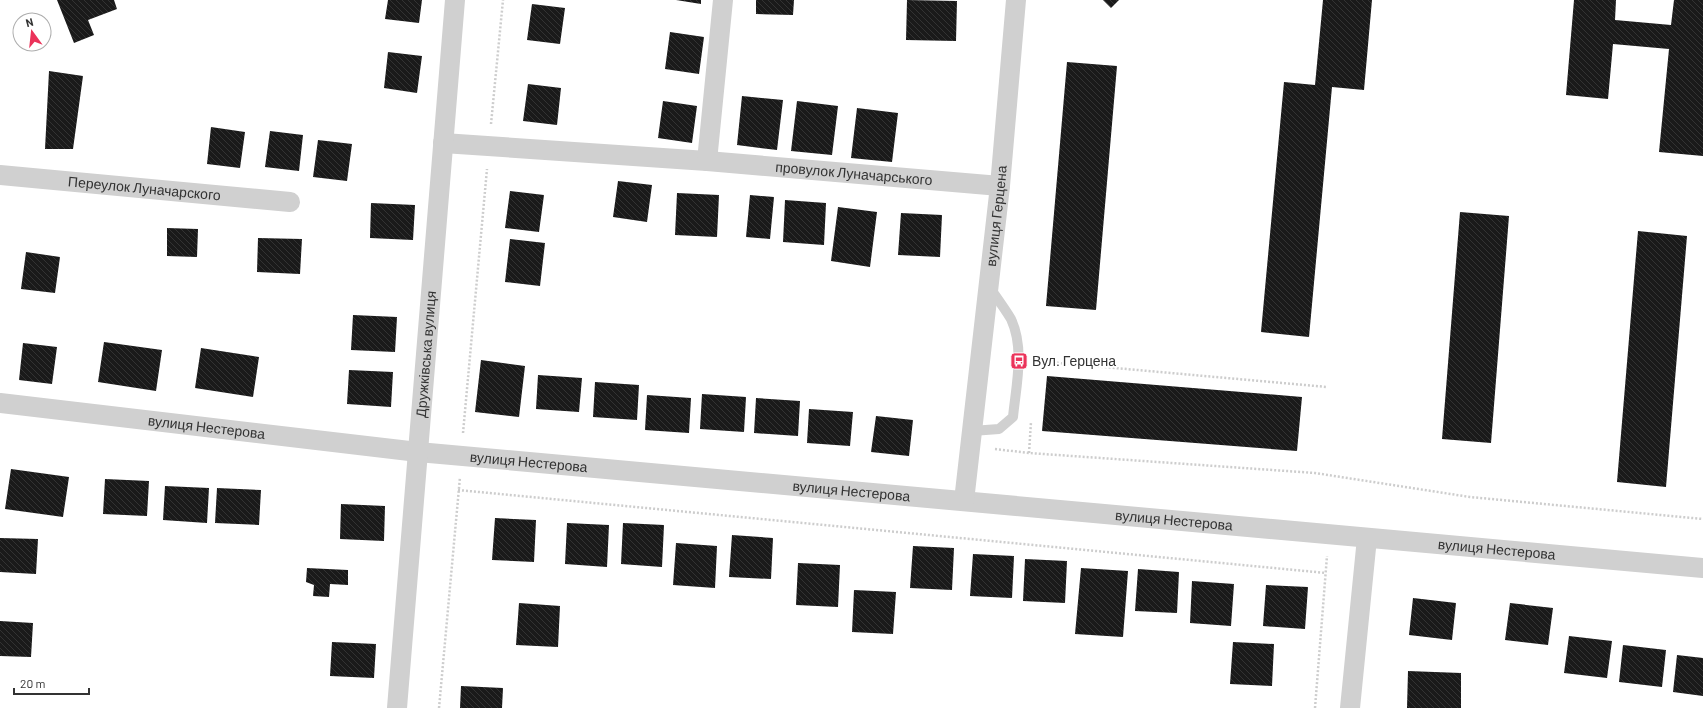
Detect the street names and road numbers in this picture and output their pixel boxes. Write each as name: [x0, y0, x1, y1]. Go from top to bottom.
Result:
street label: провулок Луначарського: [775, 158, 933, 188]
street label: вулиця Герцена: [982, 164, 1010, 267]
street label: Переулок Луначарского: [67, 172, 222, 204]
street label: Дружківська вулиця: [412, 290, 439, 418]
street label: вулиця Нестерова: [147, 411, 266, 442]
street label: вулиця Нестерова: [469, 448, 588, 475]
street label: вулиця Нестерова: [792, 477, 911, 504]
street label: вулиця Нестерова: [1115, 506, 1234, 534]
street label: вулиця Нестерова: [1437, 535, 1556, 563]

